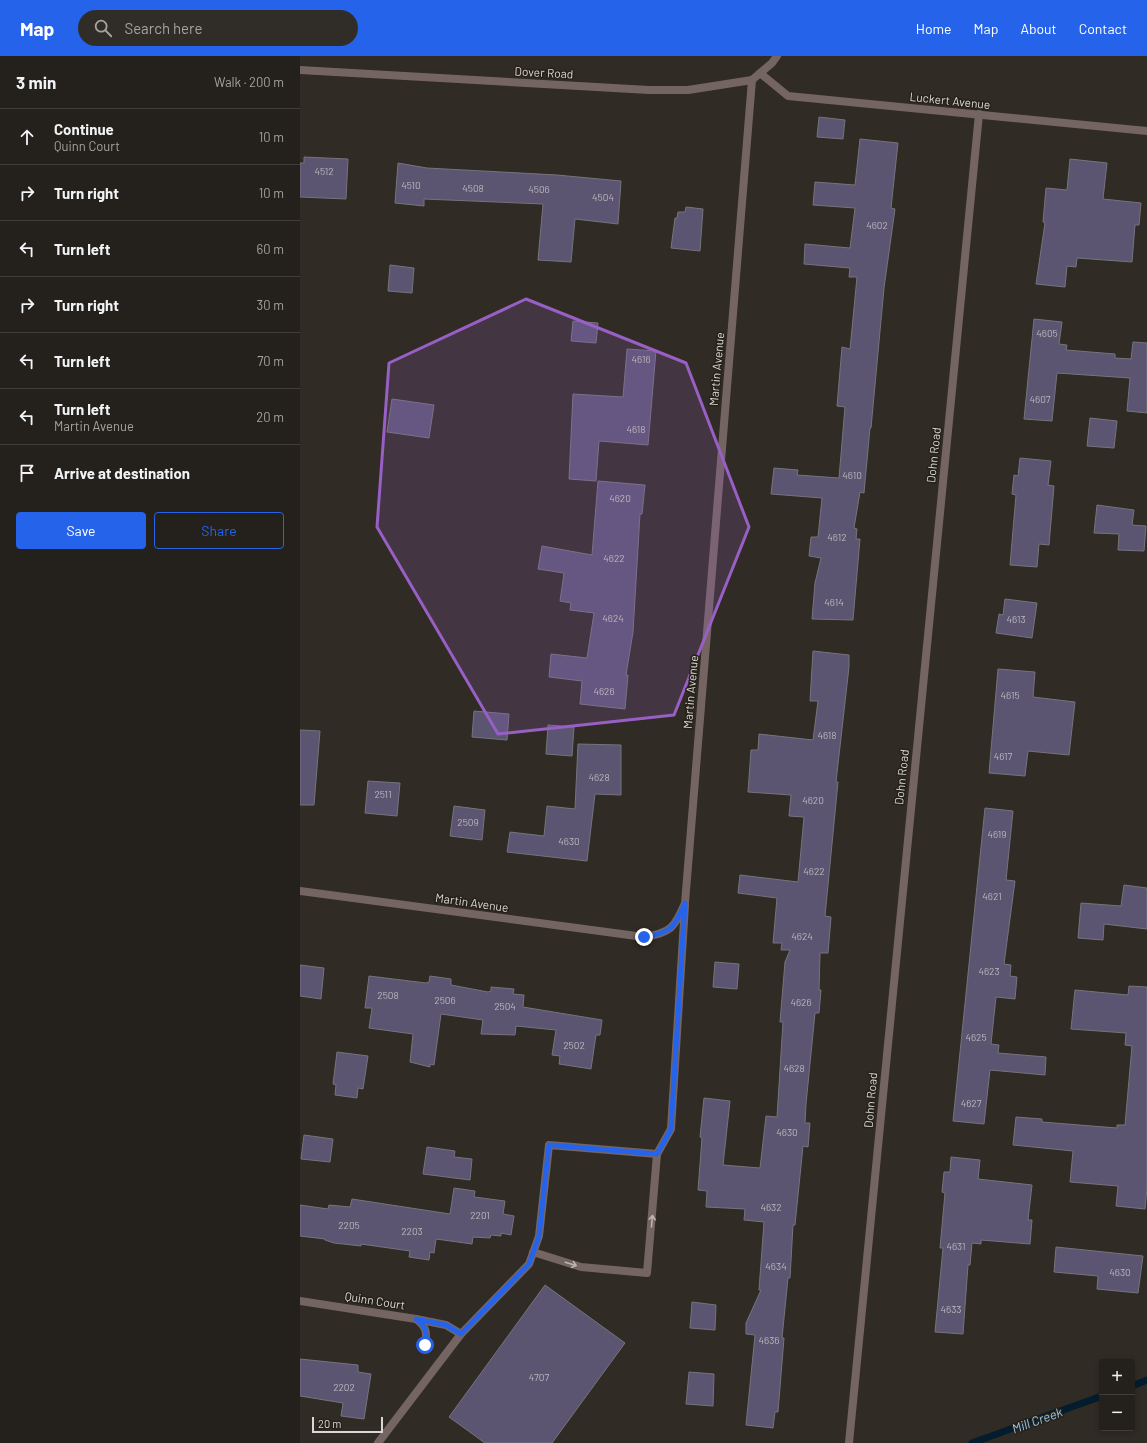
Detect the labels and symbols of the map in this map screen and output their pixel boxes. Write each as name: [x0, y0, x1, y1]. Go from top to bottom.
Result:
street label: Dover Road: [514, 63, 574, 81]
street label: Luckert Avenue: [909, 89, 991, 111]
house number: 4512: [314, 165, 334, 177]
house number: 4510: [401, 179, 421, 191]
house number: 4508: [462, 182, 484, 194]
house number: 4506: [528, 183, 550, 195]
house number: 4504: [592, 191, 614, 203]
house number: 4602: [866, 219, 888, 231]
house number: 4605: [1036, 327, 1058, 339]
street label: Martin Avenue: [706, 332, 726, 406]
house number: 4616: [631, 353, 651, 365]
house number: 4607: [1029, 393, 1051, 405]
house number: 4618: [626, 423, 646, 435]
street label: Dohn Road: [923, 427, 943, 483]
house number: 4610: [842, 469, 862, 481]
house number: 4620: [609, 492, 631, 504]
house number: 4612: [827, 531, 847, 543]
house number: 4622: [603, 552, 625, 564]
house number: 4614: [824, 596, 844, 608]
house number: 4624: [602, 612, 624, 624]
house number: 4613: [1006, 613, 1026, 625]
street label: Martin Avenue: [680, 655, 700, 729]
house number: 4626: [593, 685, 615, 697]
house number: 4615: [1000, 689, 1020, 701]
house number: 4618: [817, 729, 837, 741]
street label: Dohn Road: [891, 749, 911, 805]
house number: 4617: [994, 750, 1013, 762]
house number: 4628: [588, 771, 610, 783]
house number: 2511: [374, 788, 392, 800]
house number: 4620: [802, 794, 824, 806]
house number: 2509: [457, 816, 479, 828]
house number: 4619: [987, 828, 1007, 840]
house number: 4630: [558, 835, 580, 847]
house number: 4622: [803, 865, 825, 877]
street label: Martin Avenue: [435, 890, 509, 914]
house number: 4621: [982, 890, 1002, 902]
route end: [635, 928, 653, 946]
house number: 4624: [791, 930, 813, 942]
house number: 4623: [978, 965, 1000, 977]
house number: 2508: [377, 989, 399, 1001]
house number: 2506: [434, 994, 456, 1006]
house number: 4626: [790, 996, 812, 1008]
house number: 2504: [494, 1000, 516, 1012]
house number: 4625: [965, 1031, 987, 1043]
house number: 2502: [563, 1039, 585, 1051]
house number: 4628: [783, 1062, 805, 1074]
street label: Dohn Road: [861, 1072, 879, 1128]
house number: 4627: [961, 1097, 982, 1109]
house number: 4630: [776, 1126, 798, 1138]
house number: 4632: [760, 1201, 782, 1213]
house number: 2201: [470, 1209, 490, 1221]
one-way arrow: [648, 1215, 655, 1228]
house number: 2205: [338, 1219, 360, 1231]
house number: 2203: [401, 1225, 423, 1237]
house number: 4631: [946, 1240, 966, 1252]
house number: 4634: [765, 1260, 787, 1272]
one-way arrow: [564, 1261, 577, 1268]
house number: 4630: [1109, 1266, 1131, 1278]
street label: Quinn Court: [344, 1288, 406, 1312]
house number: 4633: [941, 1303, 961, 1315]
house number: 4636: [759, 1334, 779, 1346]
route start: [416, 1336, 434, 1354]
house number: 4707: [529, 1371, 549, 1383]
house number: 2202: [333, 1381, 355, 1393]
water label: Mill Creek: [1010, 1403, 1065, 1436]
scale bar: [312, 1415, 383, 1434]

